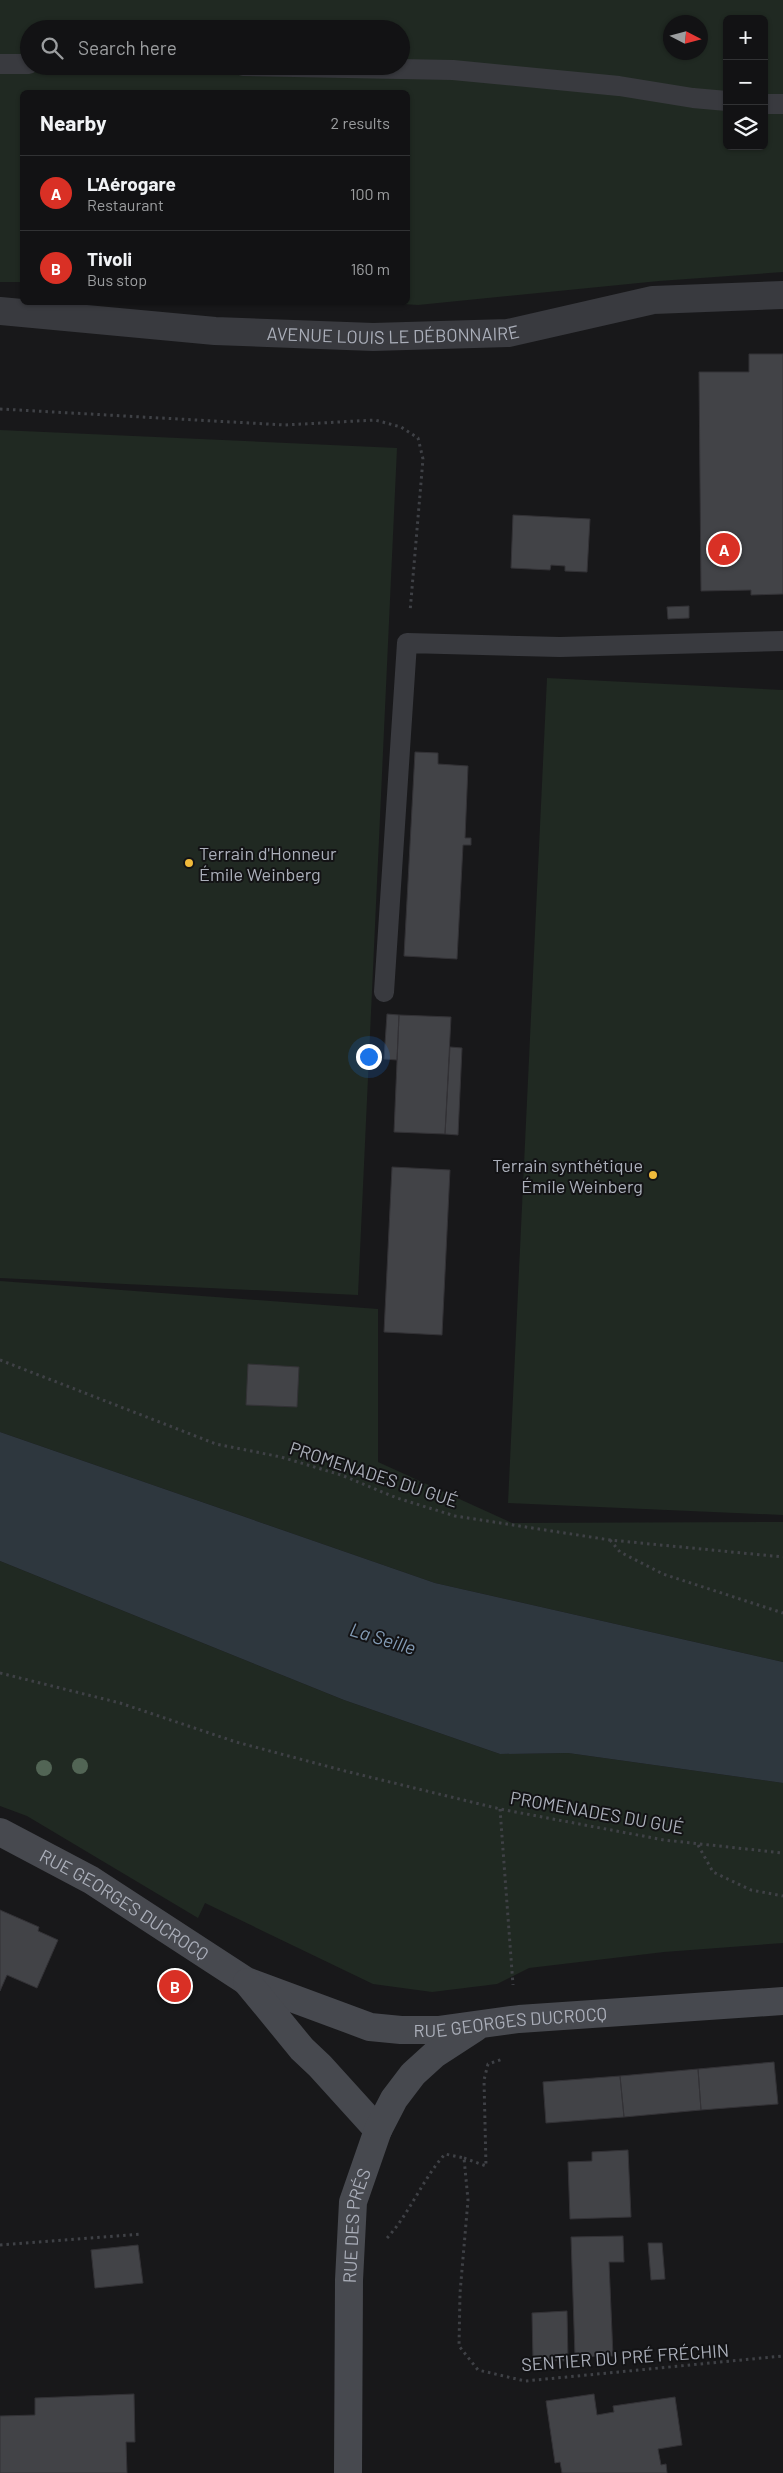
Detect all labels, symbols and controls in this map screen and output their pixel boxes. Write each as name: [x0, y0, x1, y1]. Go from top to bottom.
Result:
north arrow: [663, 15, 708, 60]
map controls: [723, 15, 768, 150]
button: +: [723, 15, 768, 60]
search box: [20, 20, 410, 75]
icon: search: [38, 34, 66, 62]
text: Search here: [78, 36, 177, 59]
button: −: [723, 60, 768, 105]
button: layers: [723, 105, 768, 150]
text: Nearby: [40, 110, 106, 135]
text: 2 results: [331, 113, 390, 132]
text: L'Aérogare: [87, 172, 176, 195]
text: A: [51, 184, 61, 203]
text: 100 m: [350, 184, 390, 203]
text: Restaurant: [87, 195, 164, 214]
text: Tivoli: [87, 247, 132, 270]
text: B: [51, 259, 61, 278]
text: 160 m: [351, 259, 390, 278]
text: Bus stop: [87, 270, 147, 289]
street label: AVENUE LOUIS LE DÉBONNAIRE: [266, 320, 521, 348]
pin: A: [708, 530, 740, 568]
place label: Terrain d'Honneur Émile Weinberg: [199, 842, 337, 885]
marker: Terrain d'Honneur Émile Weinberg: [183, 857, 195, 869]
your location: [356, 1044, 382, 1070]
place label: Terrain synthétique Émile Weinberg: [492, 1154, 643, 1197]
marker: Terrain synthétique Émile Weinberg: [647, 1169, 659, 1181]
street label: PROMENADES DU GUÉ: [287, 1436, 461, 1512]
water label: La Seille: [347, 1617, 419, 1659]
street label: PROMENADES DU GUÉ: [509, 1786, 685, 1838]
street label: RUE GEORGES DUCROCQ: [36, 1844, 213, 1965]
pin: B: [159, 1967, 191, 2005]
street label: RUE GEORGES DUCROCQ: [413, 2002, 608, 2041]
street label: RUE DES PRÉS: [338, 2165, 375, 2284]
street label: SENTIER DU PRÉ FRÉCHIN: [520, 2339, 730, 2375]

